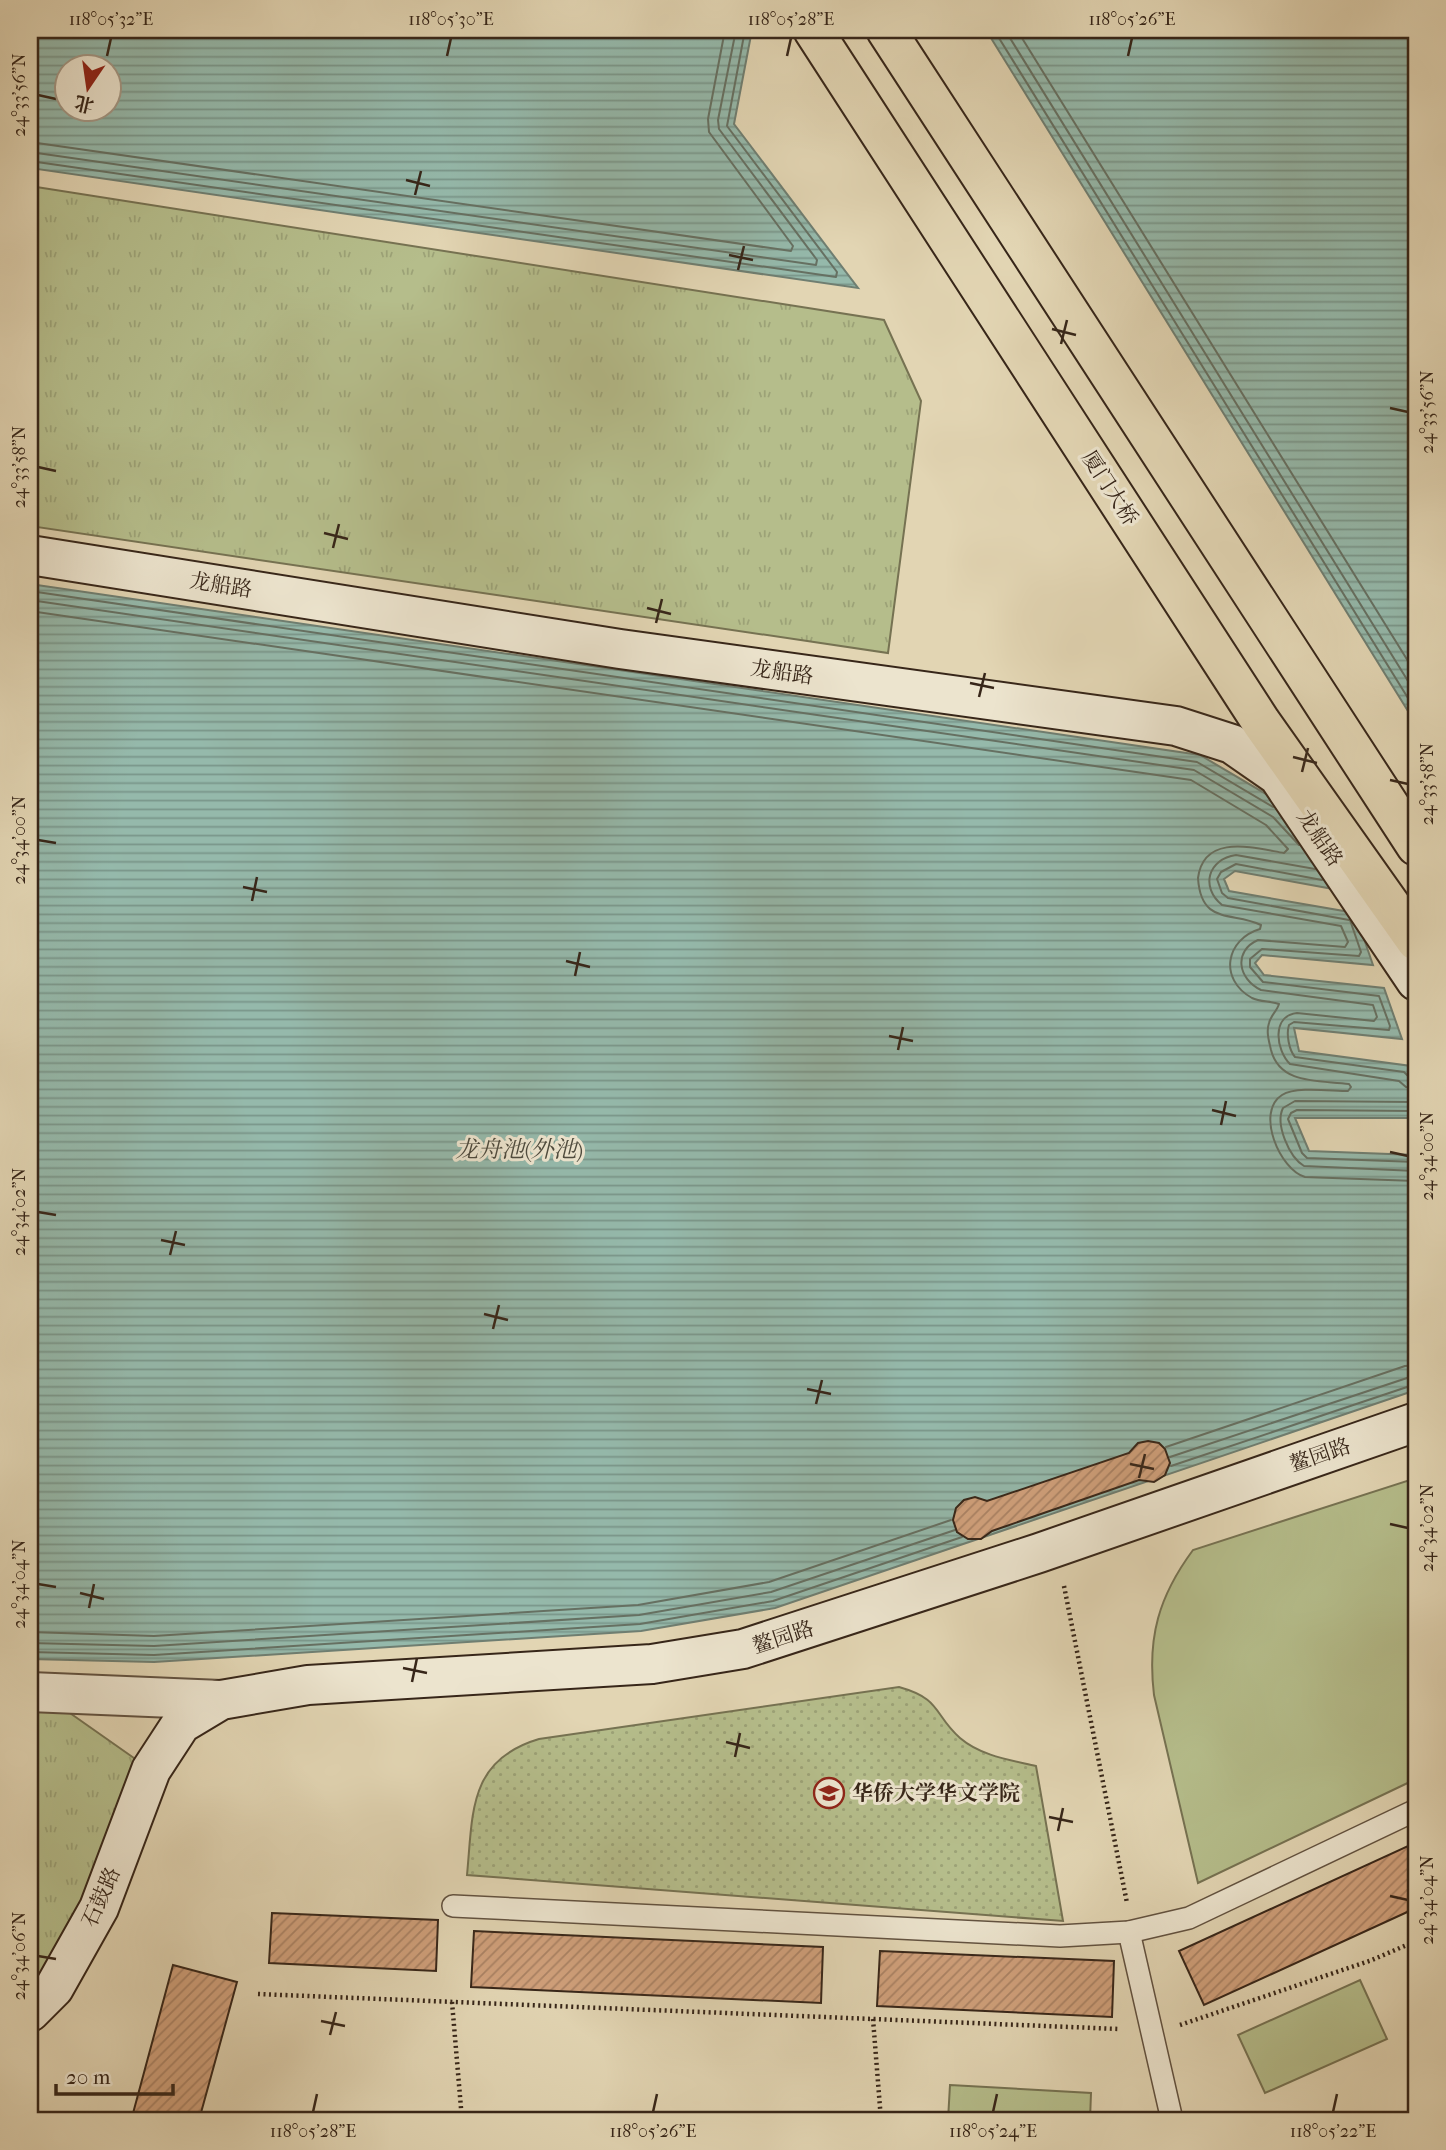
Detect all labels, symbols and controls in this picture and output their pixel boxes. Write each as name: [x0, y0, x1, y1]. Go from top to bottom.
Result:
text: 118°05'32"E: [69, 9, 153, 30]
text: 118°05'30"E: [408, 9, 494, 30]
text: 118°05'28"E: [748, 9, 834, 30]
text: 118°05'26"E: [1088, 9, 1176, 30]
north arrow: [52, 52, 122, 122]
text: 24°33'56"N: [9, 53, 30, 137]
text: 北: [73, 91, 96, 116]
text: 24°33'56"N: [1417, 370, 1438, 454]
text: 24°33'58"N: [9, 425, 30, 508]
street label: 厦门大桥: [1077, 446, 1143, 530]
street label: 龙船路: [188, 568, 254, 602]
street label: 龙船路: [749, 656, 815, 688]
text: 24°33'58"N: [1417, 742, 1438, 825]
text: 24°34'00"N: [9, 795, 30, 884]
street label: 龙船路: [1292, 805, 1348, 871]
text: 24°34'00"N: [1417, 1111, 1438, 1200]
water label: 龙舟池(外池): [455, 1136, 583, 1163]
text: 24°34'02"N: [9, 1168, 30, 1256]
street label: 鳌园路: [1286, 1433, 1354, 1477]
text: 24°34'02"N: [1417, 1484, 1438, 1572]
text: 24°34'04"N: [9, 1539, 30, 1629]
street label: 鳌园路: [749, 1616, 817, 1658]
school or university icon: 华侨大学华文学院: [812, 1776, 846, 1810]
place label: 华侨大学华文学院: [852, 1781, 1020, 1805]
text: 24°34'04"N: [1417, 1855, 1438, 1945]
street label: 石鼓路: [77, 1863, 125, 1931]
text: 24°34'06"N: [9, 1911, 30, 2000]
scale bar: [56, 2052, 173, 2096]
text: 20 m: [66, 2065, 111, 2089]
text: 118°05'28"E: [270, 2121, 356, 2142]
text: 118°05'26"E: [609, 2121, 697, 2142]
text: 118°05'24"E: [949, 2121, 1037, 2142]
text: 118°05'22"E: [1290, 2121, 1376, 2142]

